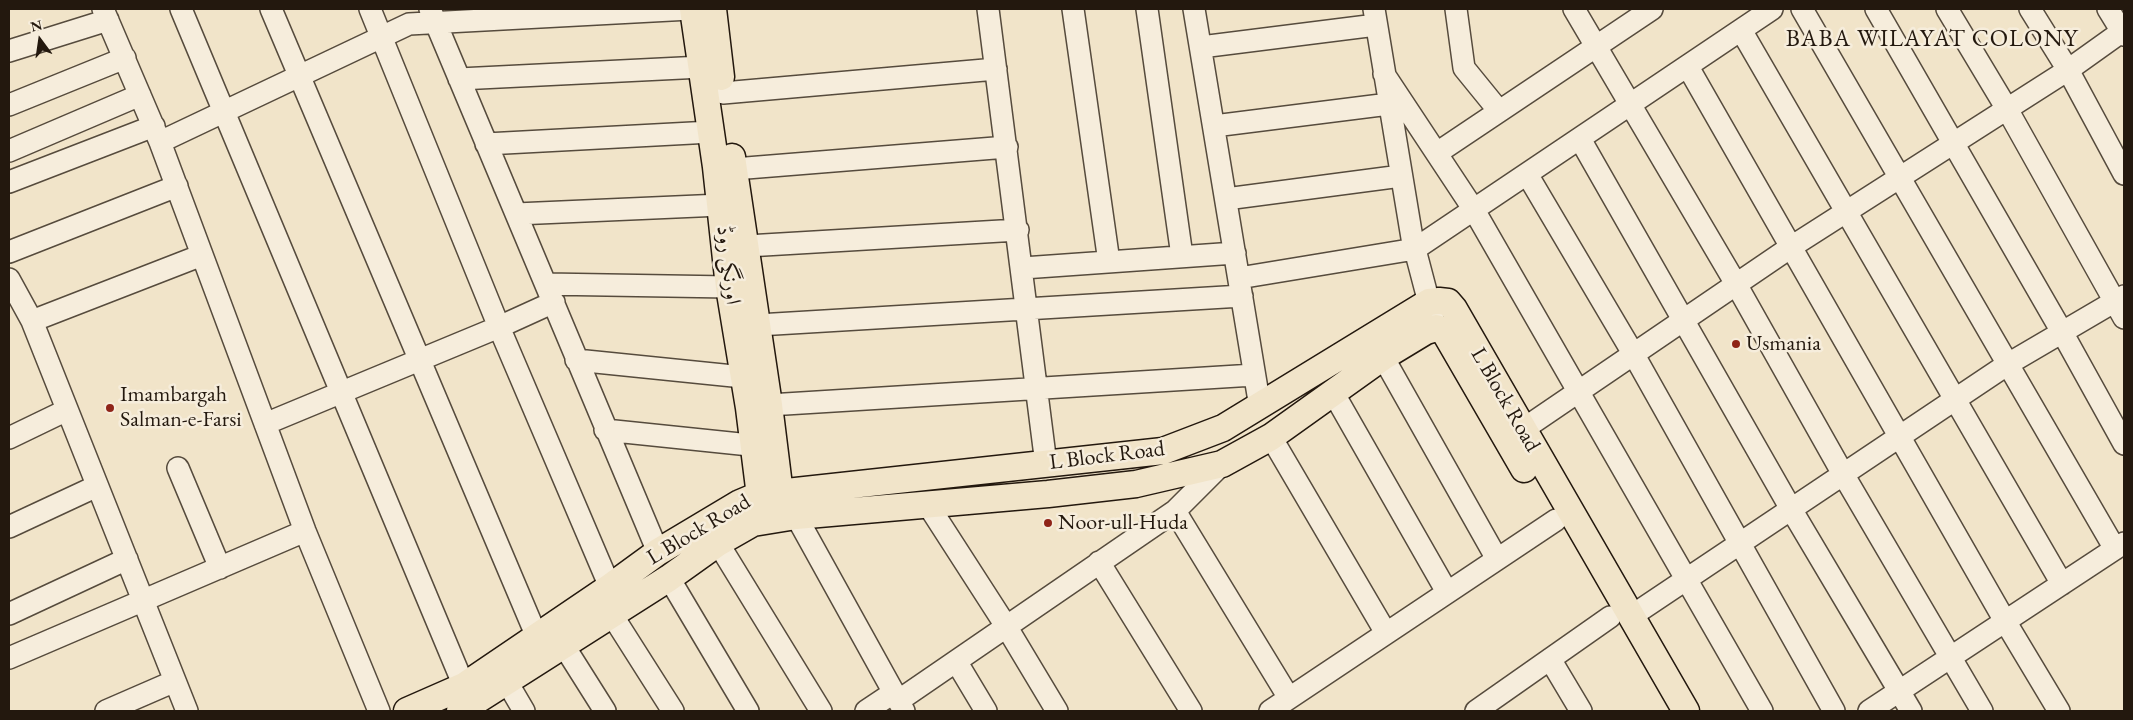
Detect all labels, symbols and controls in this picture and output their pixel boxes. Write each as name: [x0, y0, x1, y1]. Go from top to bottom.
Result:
north arrow: [15, 15, 65, 65]
text: N: [29, 15, 44, 36]
district label: BABA WILAYAT COLONY: [1783, 25, 2081, 53]
street label: اورنگی روڈ: [710, 224, 746, 306]
place label: Usmania: [1746, 331, 1821, 357]
marker: Usmania: [1730, 338, 1742, 350]
street label: L Block Road: [1465, 343, 1545, 457]
place label: Imambargah Salman-e-Farsi: [120, 382, 242, 434]
marker: Imambargah Salman-e-Farsi: [104, 402, 116, 414]
street label: L Block Road: [1048, 436, 1166, 476]
street label: L Block Road: [642, 489, 756, 571]
place label: Noor-ull-Huda: [1058, 510, 1188, 536]
marker: Noor-ull-Huda: [1042, 517, 1054, 529]

